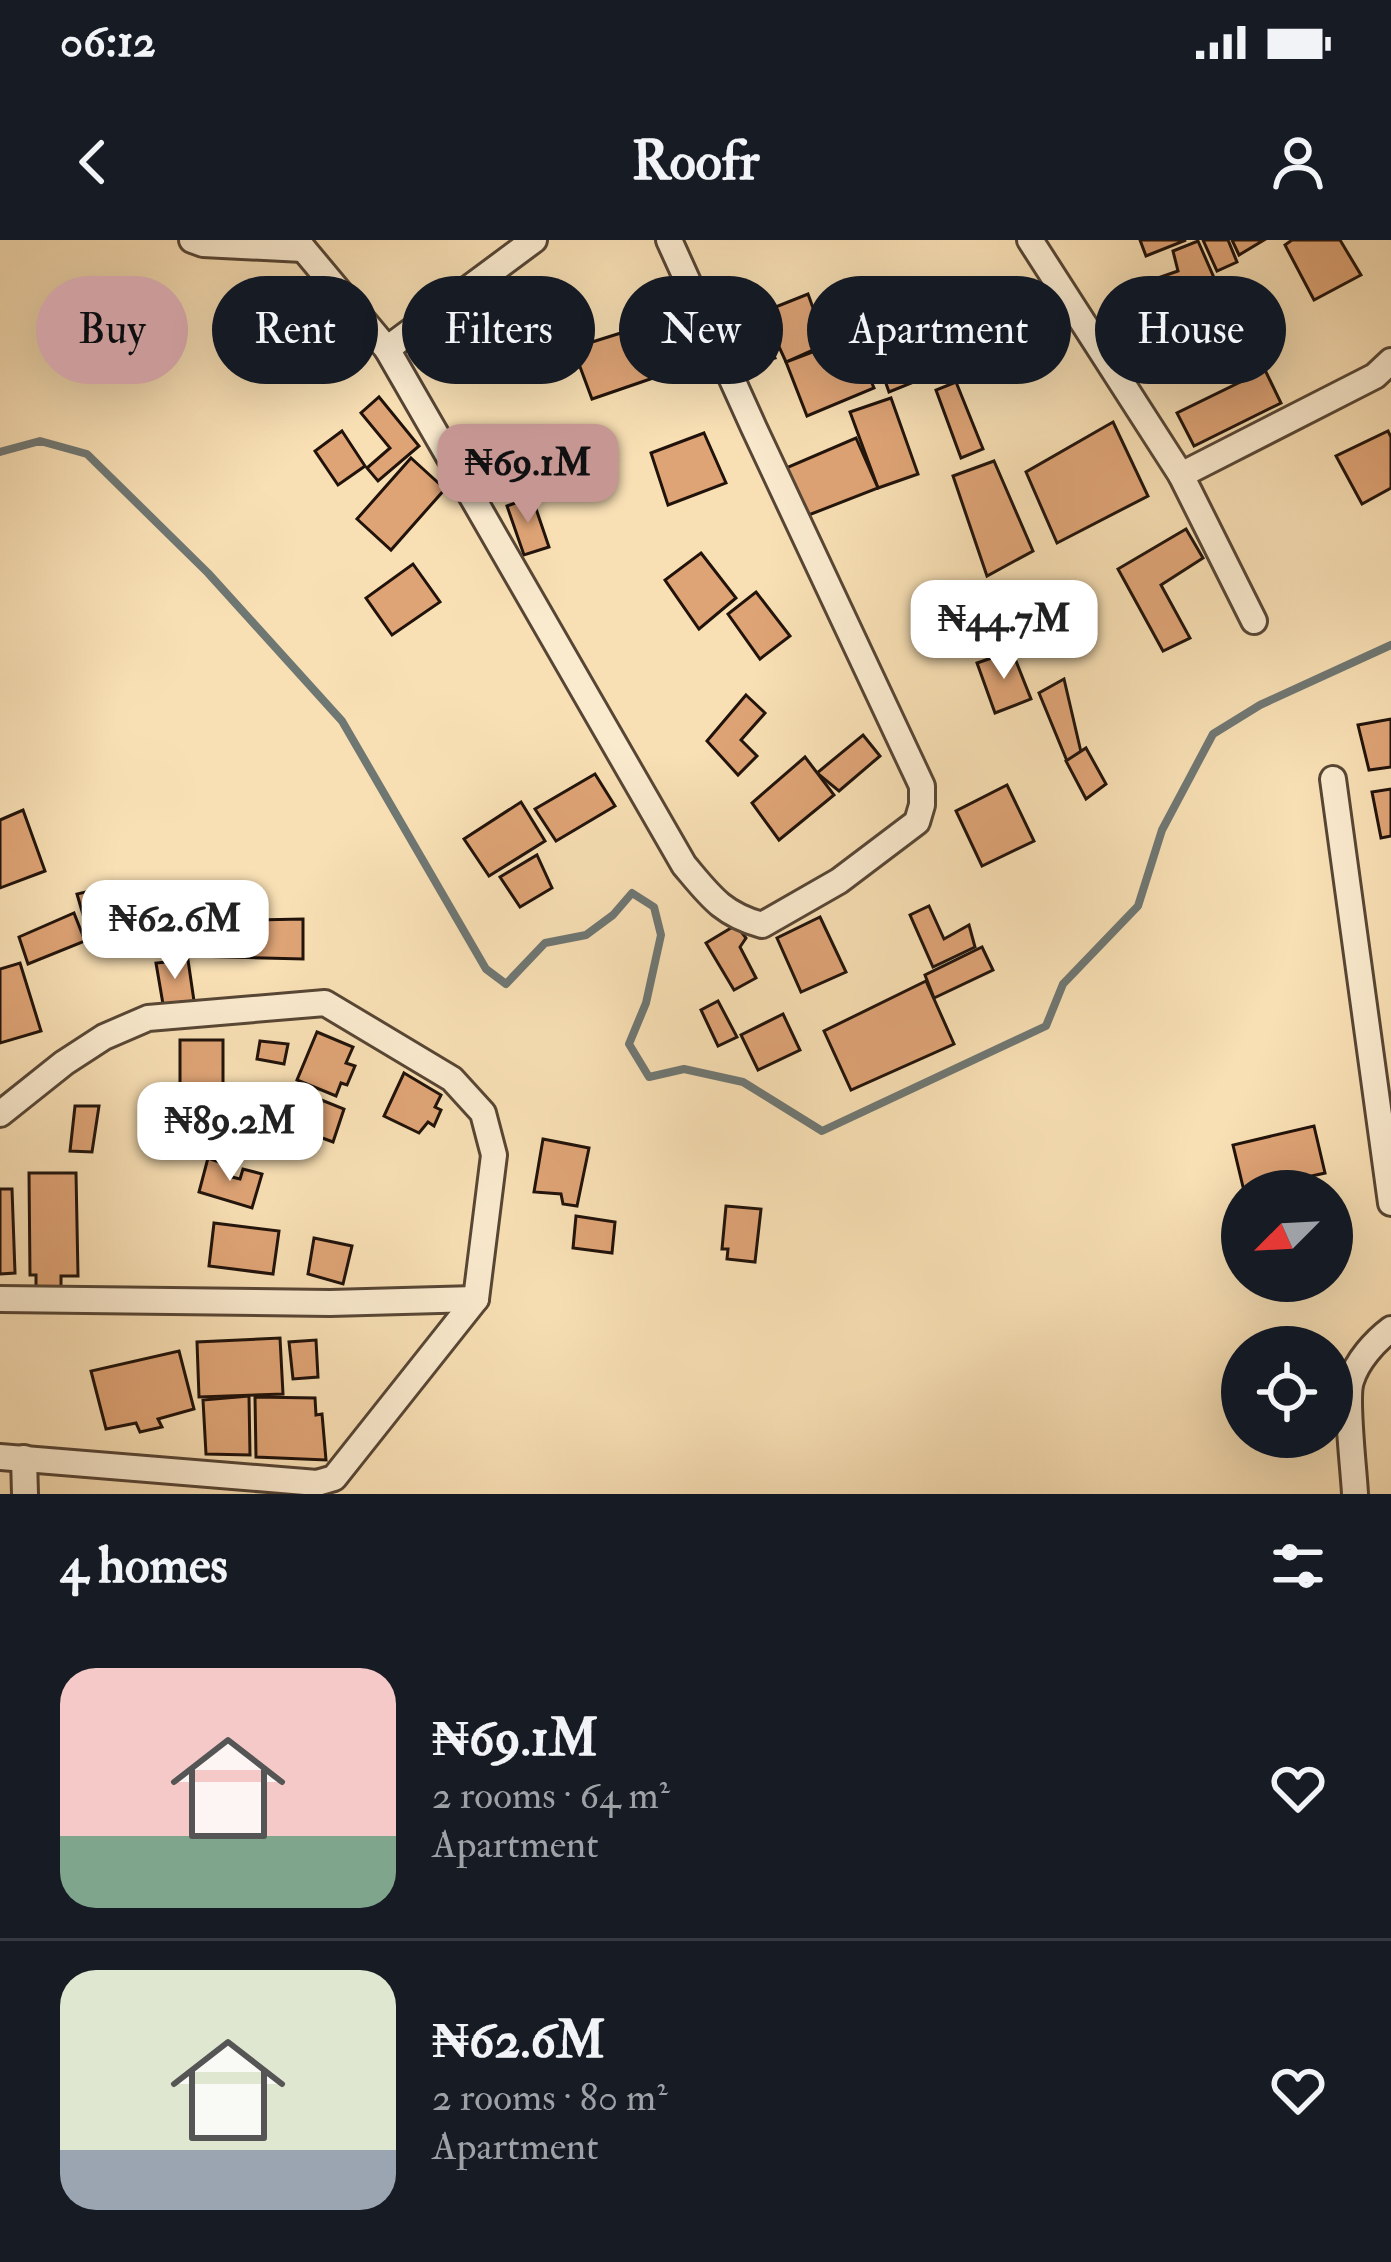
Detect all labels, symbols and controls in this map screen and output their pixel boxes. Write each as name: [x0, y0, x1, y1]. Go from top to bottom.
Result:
text: 06:12: [60, 14, 156, 70]
text: Roofr: [632, 128, 759, 196]
icon: back: [60, 129, 126, 195]
icon: person: [1265, 129, 1331, 195]
chip: Buy: [36, 276, 188, 384]
chip: Rent: [212, 276, 378, 384]
chip: Filters: [402, 276, 595, 384]
chip: New: [619, 276, 783, 384]
chip: Apartment: [807, 276, 1071, 384]
chip: House: [1095, 276, 1286, 384]
pin: ₦69.1M: [430, 424, 626, 526]
text: ₦69.1M: [464, 438, 592, 487]
pin: ₦44.7M: [906, 580, 1102, 682]
text: ₦44.7M: [938, 594, 1070, 643]
pin: ₦62.6M: [77, 880, 273, 982]
text: ₦62.6M: [109, 894, 241, 943]
pin: ₦89.2M: [132, 1082, 328, 1184]
text: ₦89.2M: [164, 1096, 296, 1145]
north arrow: [1221, 1170, 1353, 1302]
map controls: [1221, 1170, 1353, 1458]
button: locate: [1221, 1326, 1353, 1458]
icon: filters: [1265, 1533, 1331, 1599]
text: 4 homes: [60, 1534, 228, 1598]
text: ₦69.1M: [432, 1707, 598, 1771]
icon: home: [156, 1716, 300, 1860]
icon: heart: [1265, 1755, 1331, 1821]
text: 2 rooms · 64 m²: [432, 1771, 670, 1820]
text: Apartment: [432, 1820, 599, 1869]
text: ₦62.6M: [432, 2009, 605, 2073]
icon: home: [156, 2018, 300, 2162]
icon: heart: [1265, 2057, 1331, 2123]
text: 2 rooms · 80 m²: [432, 2073, 667, 2122]
text: Apartment: [432, 2122, 599, 2171]

